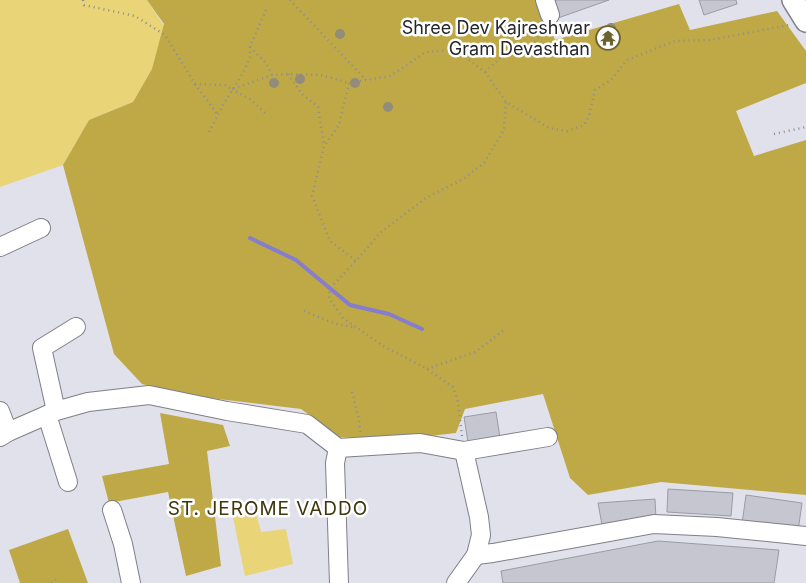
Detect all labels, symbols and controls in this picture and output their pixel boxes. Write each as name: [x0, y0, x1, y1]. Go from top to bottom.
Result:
place label: Shree Dev Kajreshwar Gram Devasthan: [402, 17, 590, 59]
temple icon: Shree Dev Kajreshwar Gram Devasthan: [595, 25, 621, 51]
district label: ST. JEROME VADDO: [168, 497, 368, 520]

